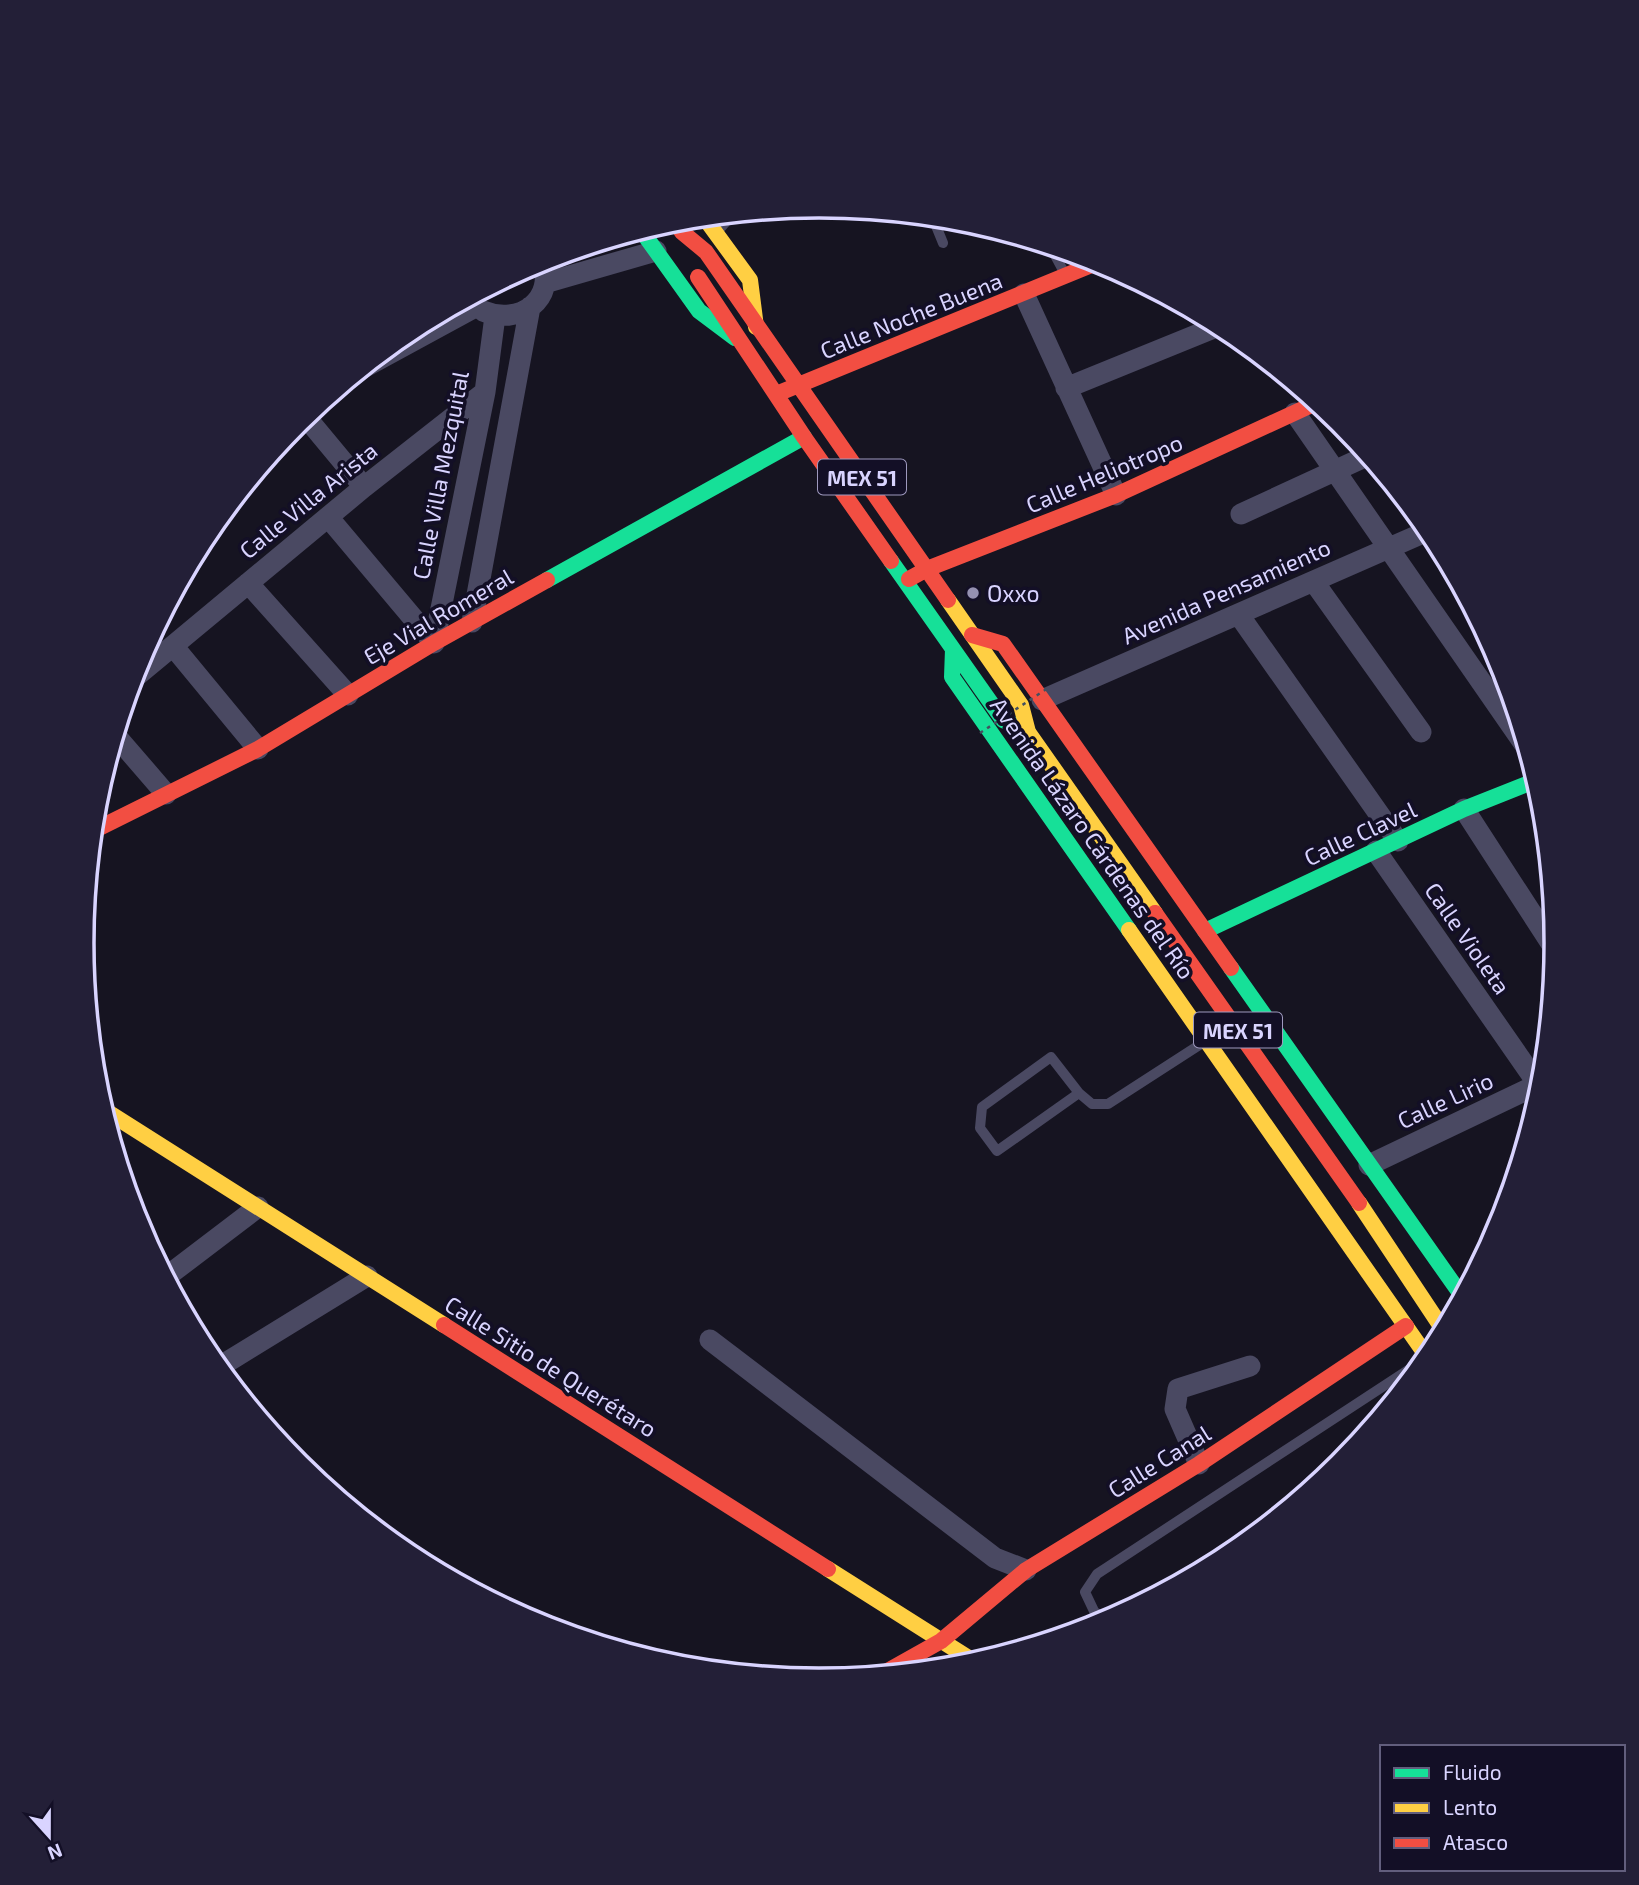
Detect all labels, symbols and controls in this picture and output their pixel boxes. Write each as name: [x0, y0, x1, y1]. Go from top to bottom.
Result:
street label: Calle Noche Buena: [816, 266, 1006, 364]
street label: Calle Villa Mezquital: [406, 368, 474, 582]
street label: Calle Heliotropo: [1022, 427, 1186, 519]
street label: Calle Villa Arista: [233, 436, 383, 564]
road number: MEX 51: [818, 460, 906, 494]
street label: Avenida Pensamiento: [1117, 532, 1335, 650]
street label: Eje Vial Romeral: [358, 562, 518, 670]
place label: Oxxo: [987, 579, 1039, 607]
marker: Oxxo: [965, 585, 981, 601]
street label: Avenida Lázaro Cárdenas del Río: [985, 692, 1201, 984]
street label: Calle Clavel: [1299, 795, 1421, 871]
street label: Calle Violeta: [1419, 877, 1517, 999]
road number: MEX 51: [1194, 1012, 1282, 1048]
street label: Calle Lirio: [1393, 1066, 1497, 1134]
street label: Calle Sitio de Querétaro: [440, 1289, 662, 1443]
street label: Calle Canal: [1103, 1418, 1216, 1503]
legend: [1380, 1745, 1625, 1871]
text: Fluido: [1443, 1759, 1502, 1784]
text: Lento: [1443, 1794, 1497, 1819]
north arrow: [14, 1801, 84, 1871]
text: Atasco: [1443, 1829, 1508, 1854]
text: N: [45, 1839, 66, 1866]

